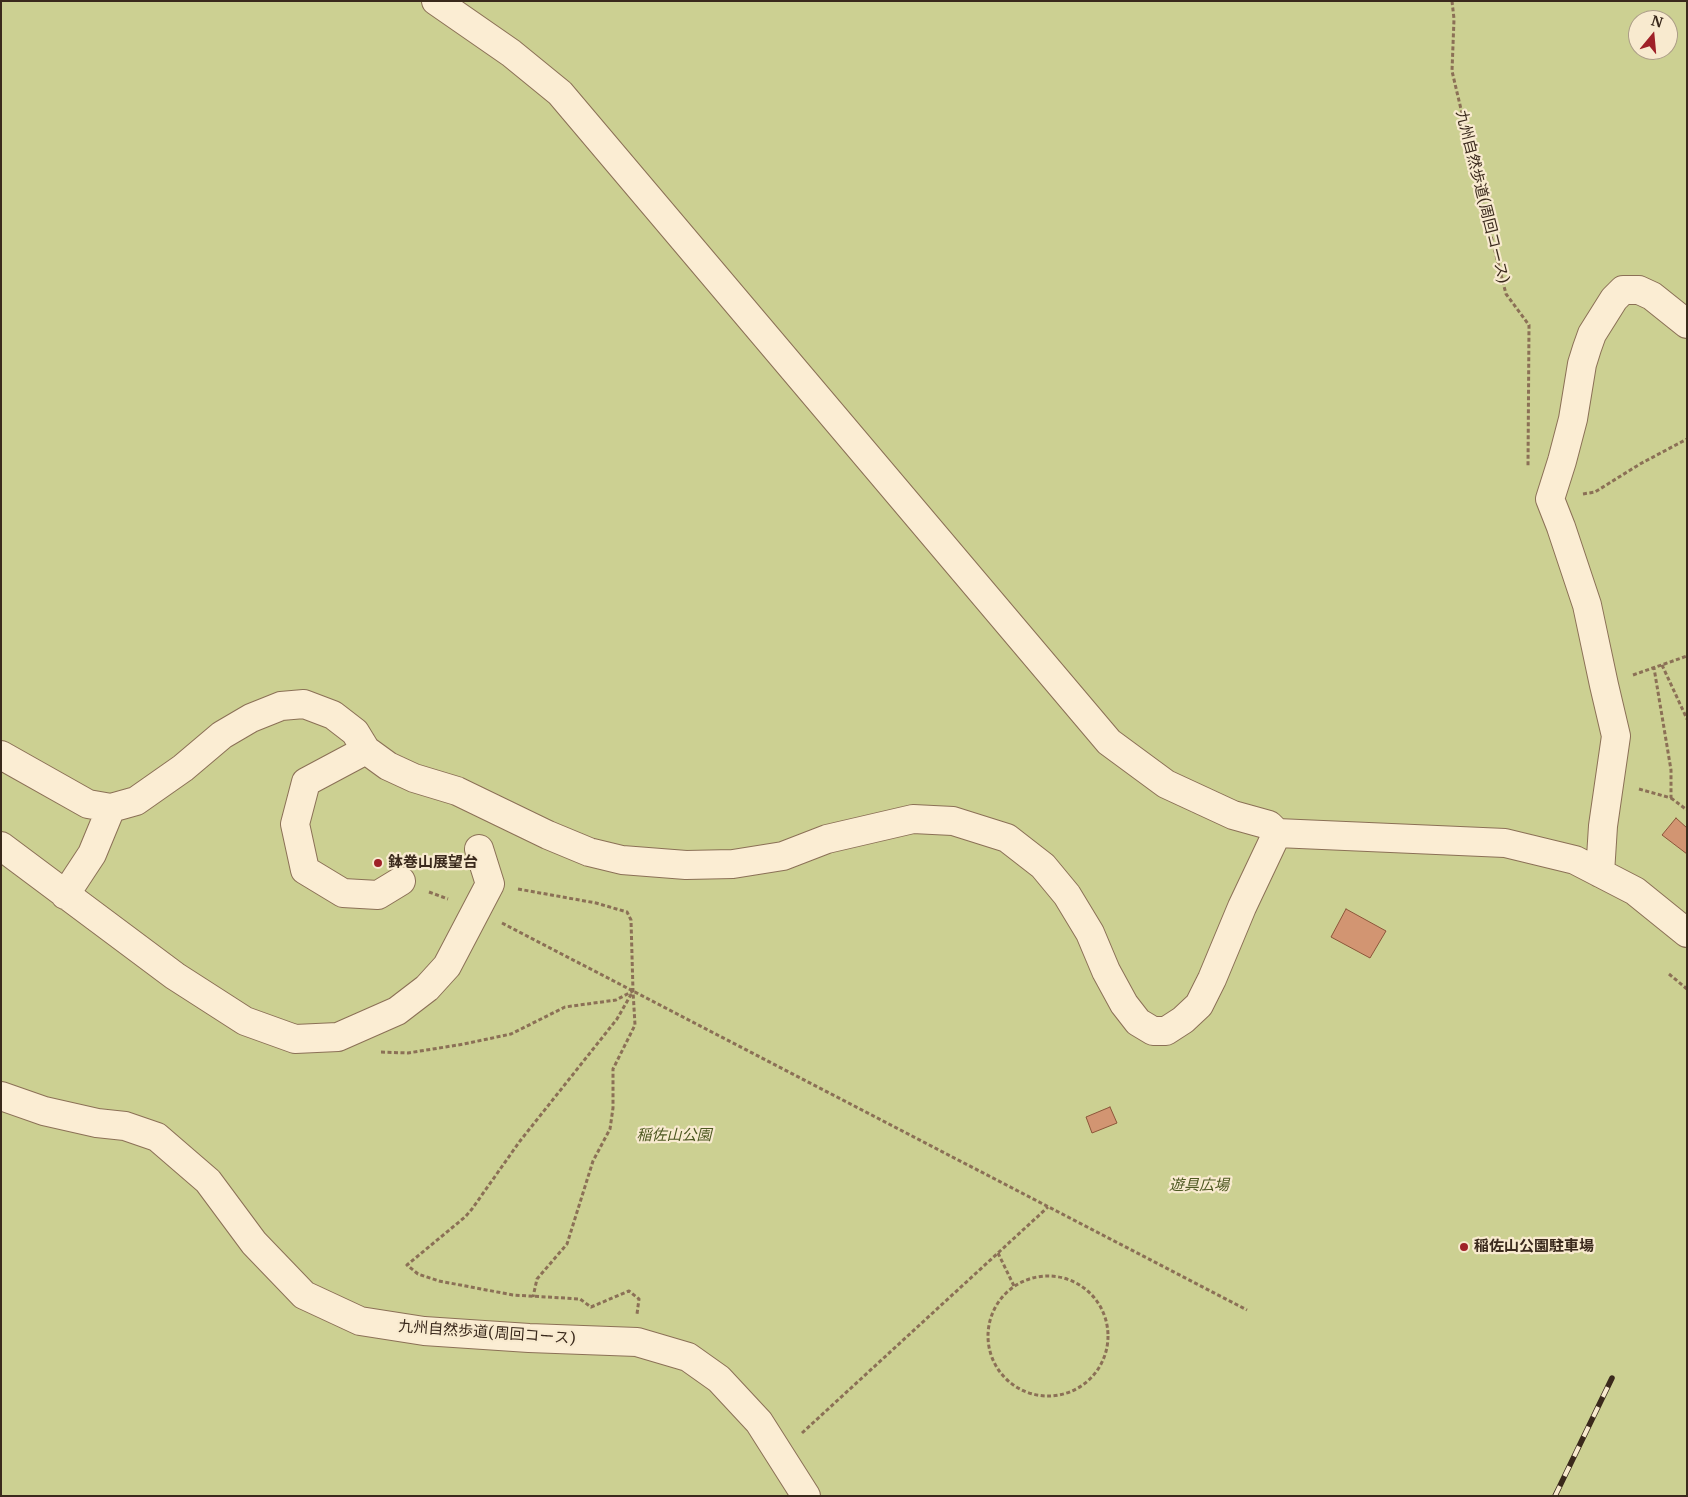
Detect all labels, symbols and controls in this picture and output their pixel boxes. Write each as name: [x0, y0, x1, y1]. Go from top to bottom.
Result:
north arrow: [1628, 10, 1678, 60]
text: N: [1649, 11, 1665, 32]
street label: 九州自然歩道(周回コース): [1452, 109, 1512, 285]
place label: 鉢巻山展望台: [388, 854, 478, 872]
marker: 鉢巻山展望台: [372, 857, 384, 869]
park label: 稲佐山公園: [637, 1127, 711, 1145]
park label: 遊具広場: [1169, 1177, 1229, 1195]
place label: 稲佐山公園駐車場: [1474, 1238, 1594, 1256]
marker: 稲佐山公園駐車場: [1458, 1241, 1470, 1253]
street label: 九州自然歩道(周回コース): [398, 1318, 576, 1348]

